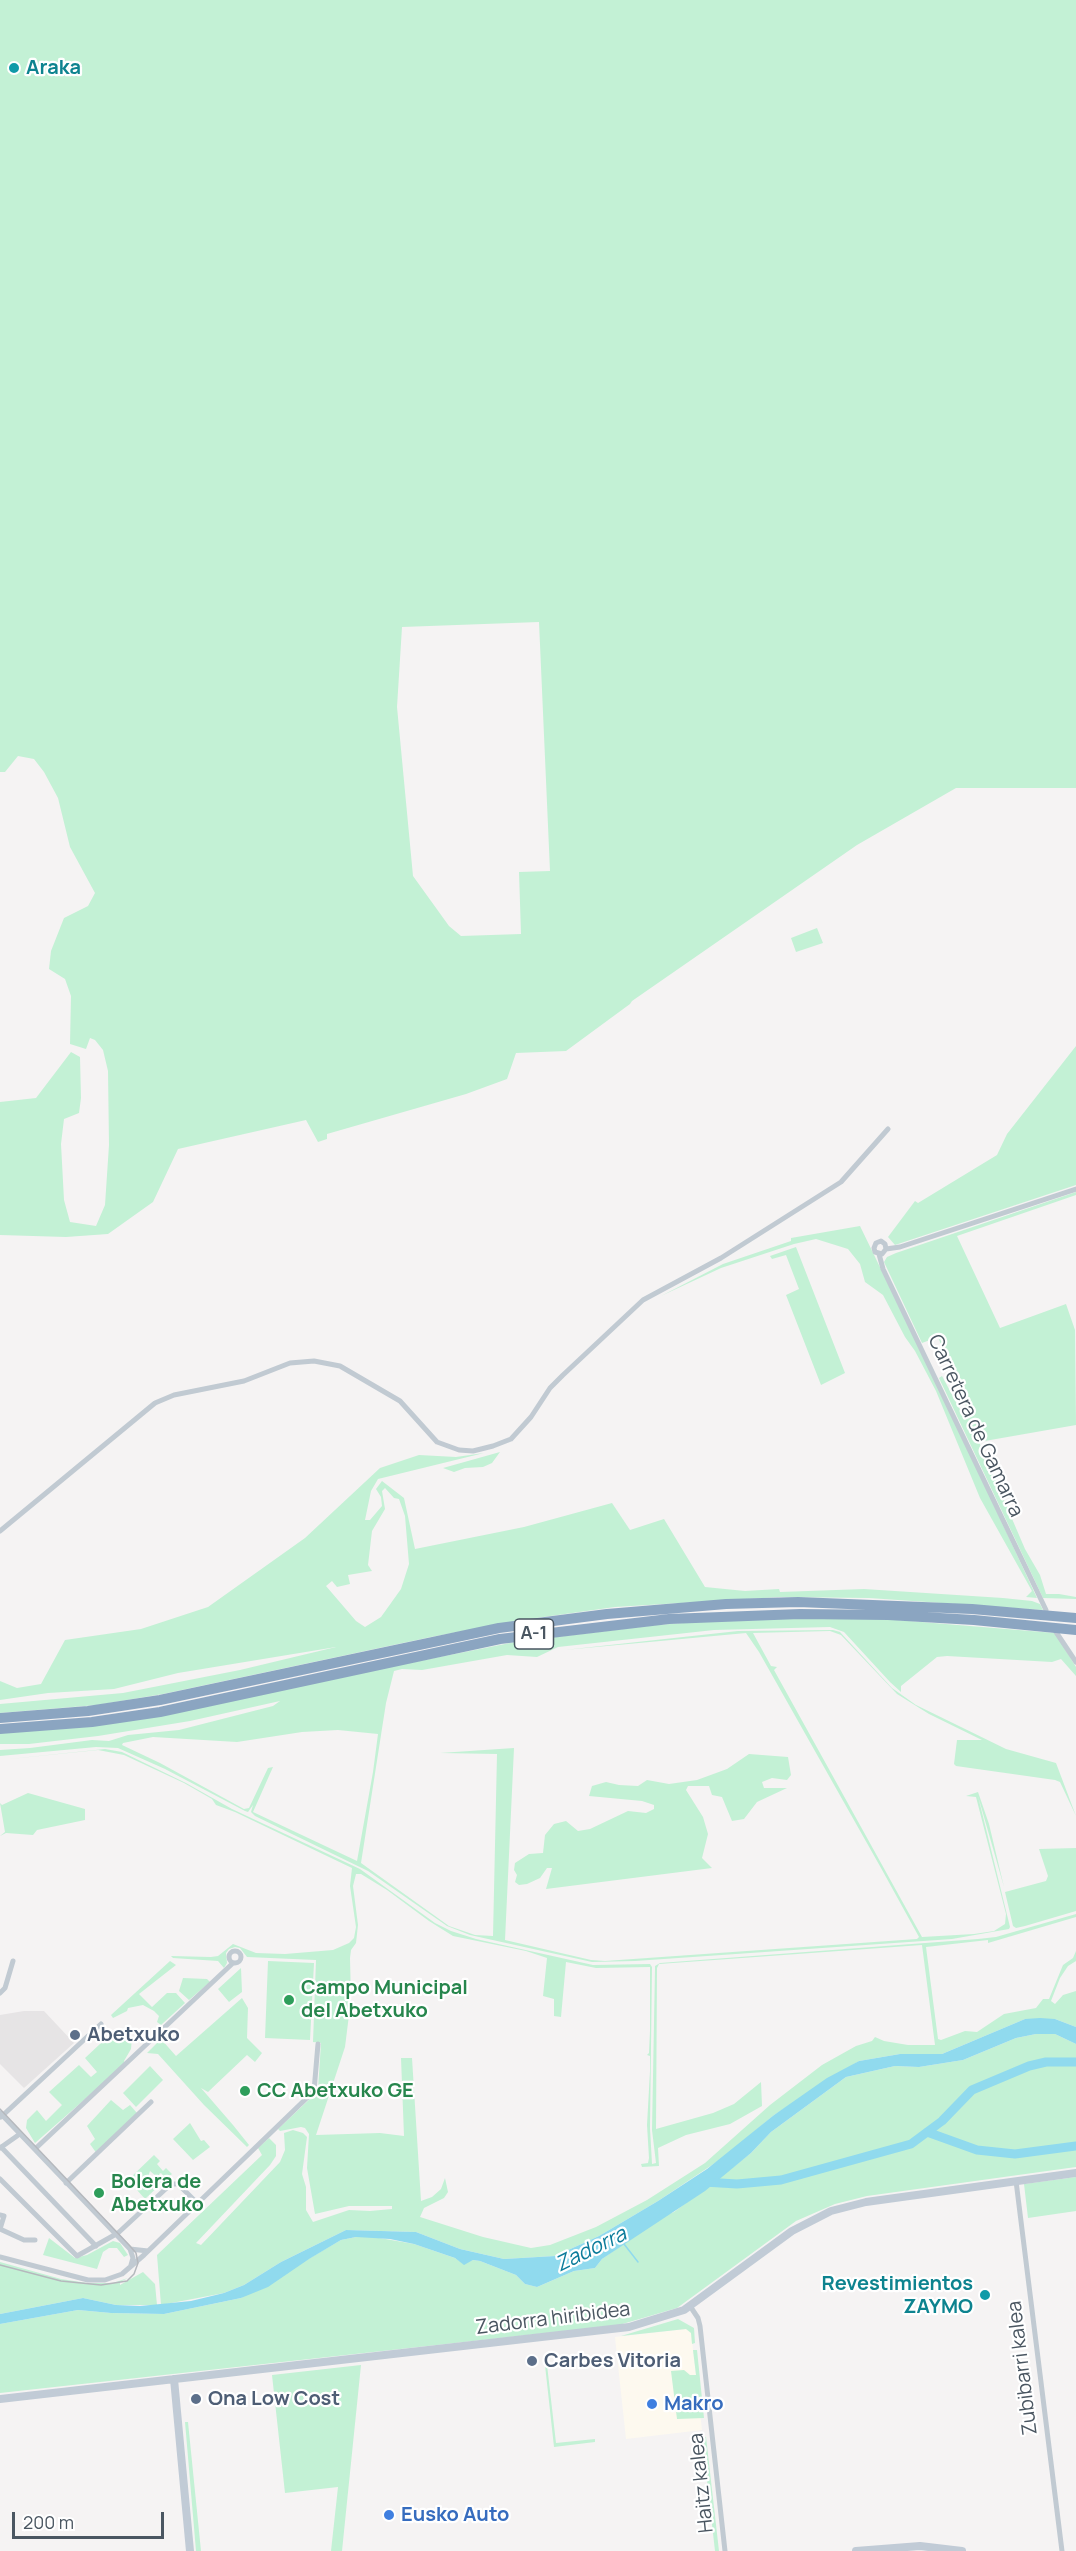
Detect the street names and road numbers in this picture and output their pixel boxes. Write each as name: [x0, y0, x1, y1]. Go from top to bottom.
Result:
street label: Carretera de Gamarra: [922, 1331, 1028, 1521]
road number: A-1: [514, 1619, 554, 1649]
street label: Zadorra hiribidea: [474, 2298, 632, 2340]
street label: Zubibarri kalea: [1003, 2300, 1043, 2436]
street label: Haitz kalea: [685, 2432, 719, 2534]

